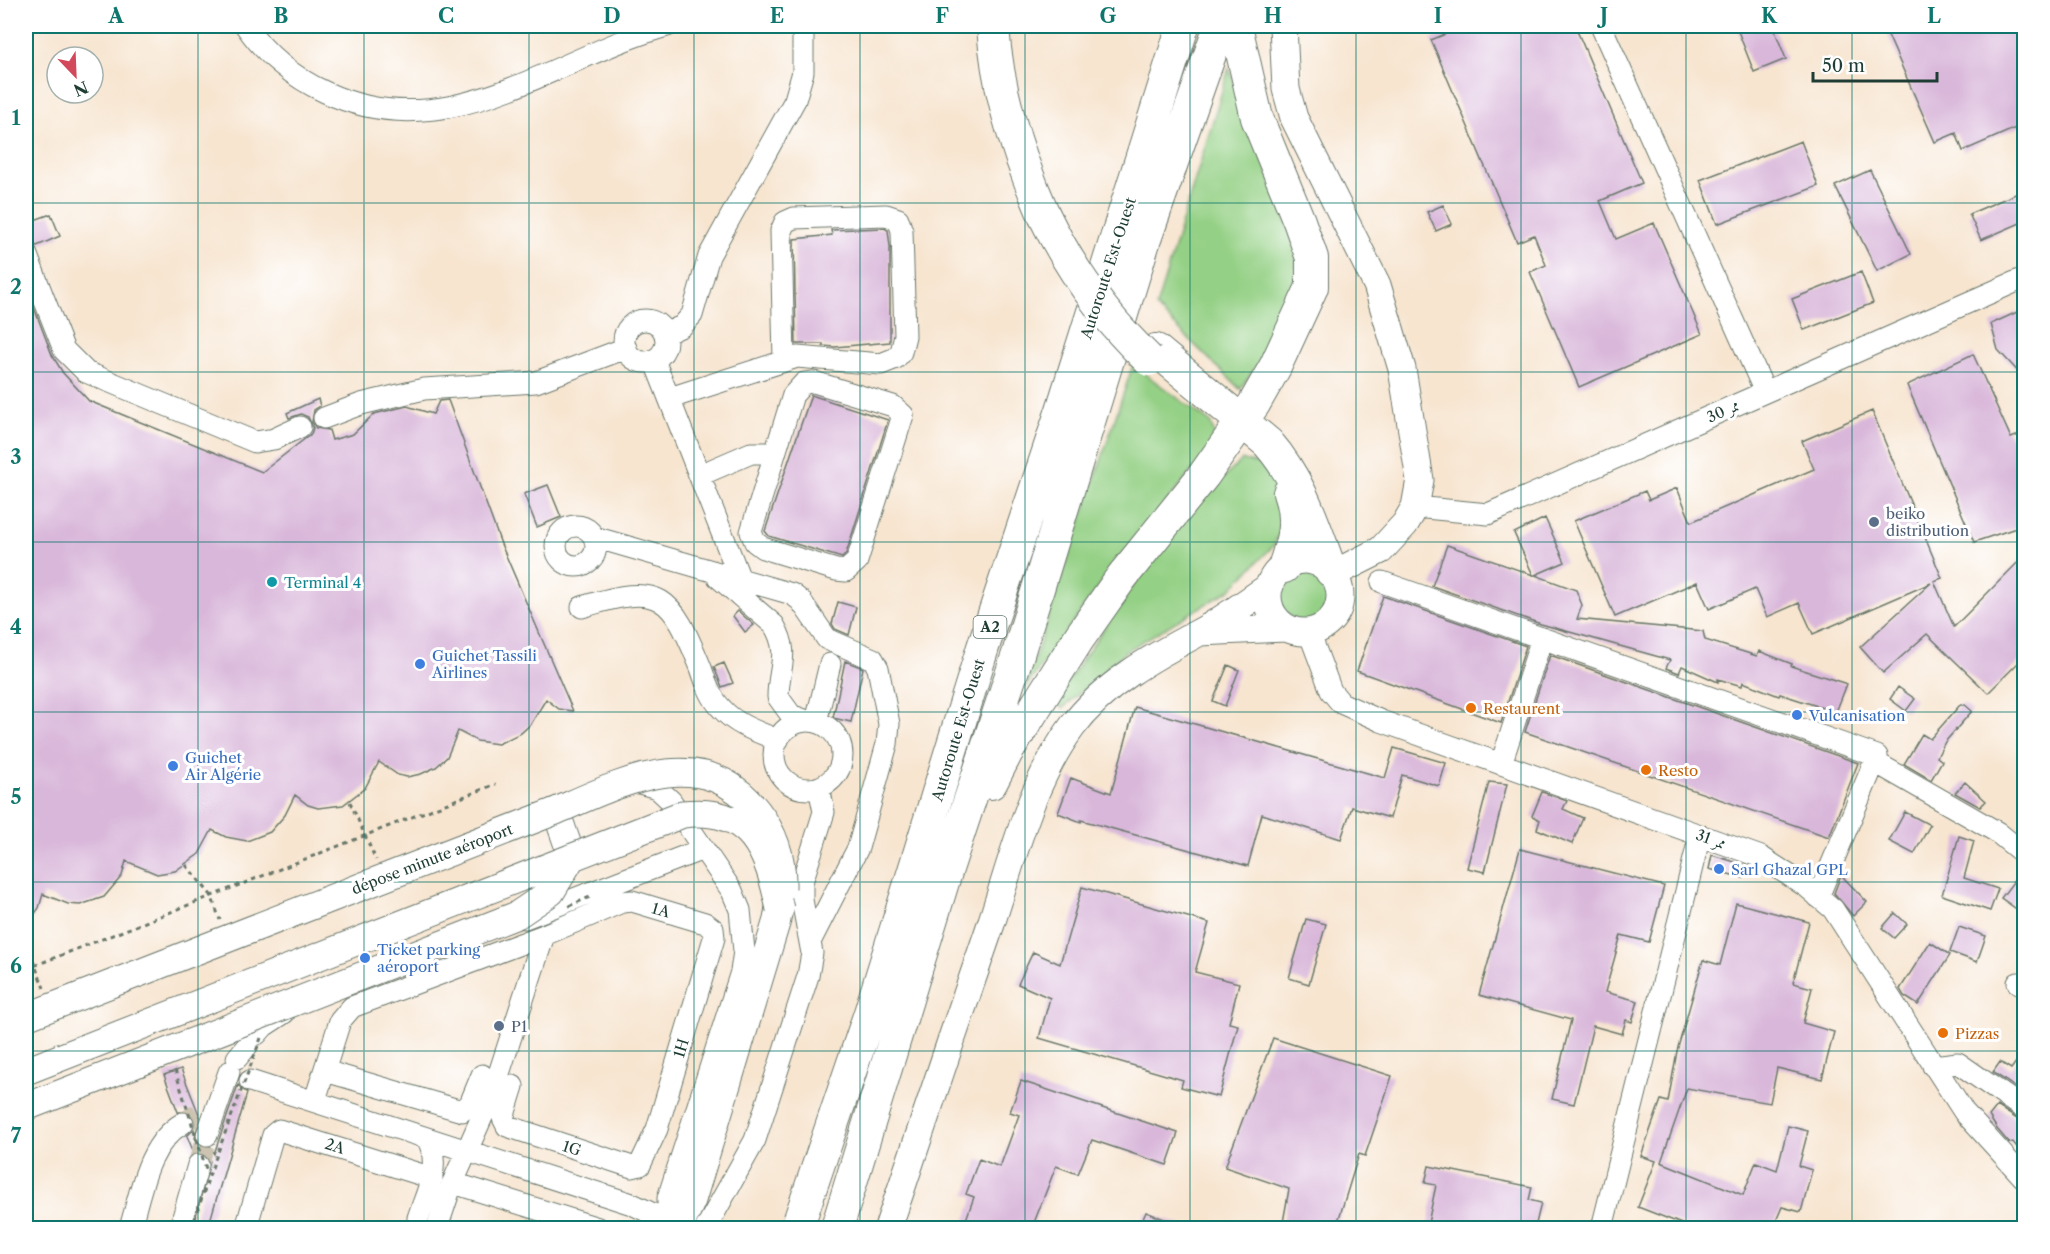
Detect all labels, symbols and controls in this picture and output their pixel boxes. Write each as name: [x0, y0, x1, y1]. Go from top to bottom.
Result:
text: A: [107, 4, 124, 28]
text: B: [274, 4, 289, 28]
text: C: [438, 4, 454, 28]
text: D: [603, 4, 621, 28]
text: E: [770, 4, 784, 28]
text: F: [935, 4, 949, 28]
text: G: [1100, 4, 1117, 28]
text: H: [1264, 4, 1282, 28]
text: I: [1434, 4, 1442, 28]
text: J: [1596, 4, 1608, 28]
text: K: [1761, 4, 1778, 28]
text: L: [1927, 4, 1941, 28]
north arrow: [45, 45, 105, 105]
scale bar: [1813, 45, 1938, 83]
text: 50 m: [1822, 55, 1865, 77]
text: N: [70, 77, 91, 101]
text: 1: [12, 106, 21, 130]
street label: Autoroute Est-Ouest: [1076, 194, 1140, 342]
text: 2: [10, 275, 22, 299]
street label: ممر 30: [1704, 395, 1743, 427]
text: 3: [10, 445, 22, 469]
place label: beiko distribution: [1886, 504, 1970, 540]
marker: beiko distribution: [1867, 515, 1881, 529]
place label: Terminal 4: [284, 573, 361, 592]
marker: Terminal 4: [265, 575, 279, 589]
text: 4: [10, 615, 22, 639]
road number: A2: [974, 616, 1006, 638]
place label: Guichet Tassili Airlines: [431, 646, 537, 682]
street label: Autoroute Est-Ouest: [927, 656, 989, 804]
marker: Guichet Tassili Airlines: [413, 657, 427, 671]
place label: Restaurent: [1483, 699, 1561, 718]
marker: Restaurent: [1464, 701, 1478, 715]
place label: Vulcanisation: [1808, 706, 1906, 725]
marker: Vulcanisation: [1790, 708, 1804, 722]
place label: Guichet Air Algérie: [184, 748, 261, 784]
marker: Guichet Air Algérie: [166, 759, 180, 773]
place label: Resto: [1658, 761, 1698, 780]
marker: Resto: [1639, 763, 1653, 777]
text: 5: [10, 785, 22, 809]
street label: dépose minute aéroport: [349, 819, 516, 899]
street label: ممر 31: [1693, 825, 1729, 854]
place label: Sarl Ghazal GPL: [1731, 860, 1848, 879]
marker: Sarl Ghazal GPL: [1712, 862, 1726, 876]
street label: 1A: [650, 898, 673, 922]
place label: Ticket parking aéroport: [377, 940, 480, 976]
marker: Ticket parking aéroport: [358, 951, 372, 965]
text: 6: [10, 954, 22, 978]
place label: P1: [511, 1017, 528, 1036]
marker: P1: [492, 1019, 506, 1033]
place label: Pizzas: [1955, 1024, 1999, 1043]
marker: Pizzas: [1936, 1026, 1950, 1040]
street label: 1H: [669, 1036, 693, 1060]
text: 7: [11, 1124, 22, 1148]
street label: 2A: [323, 1134, 348, 1158]
street label: 1G: [560, 1136, 584, 1160]

